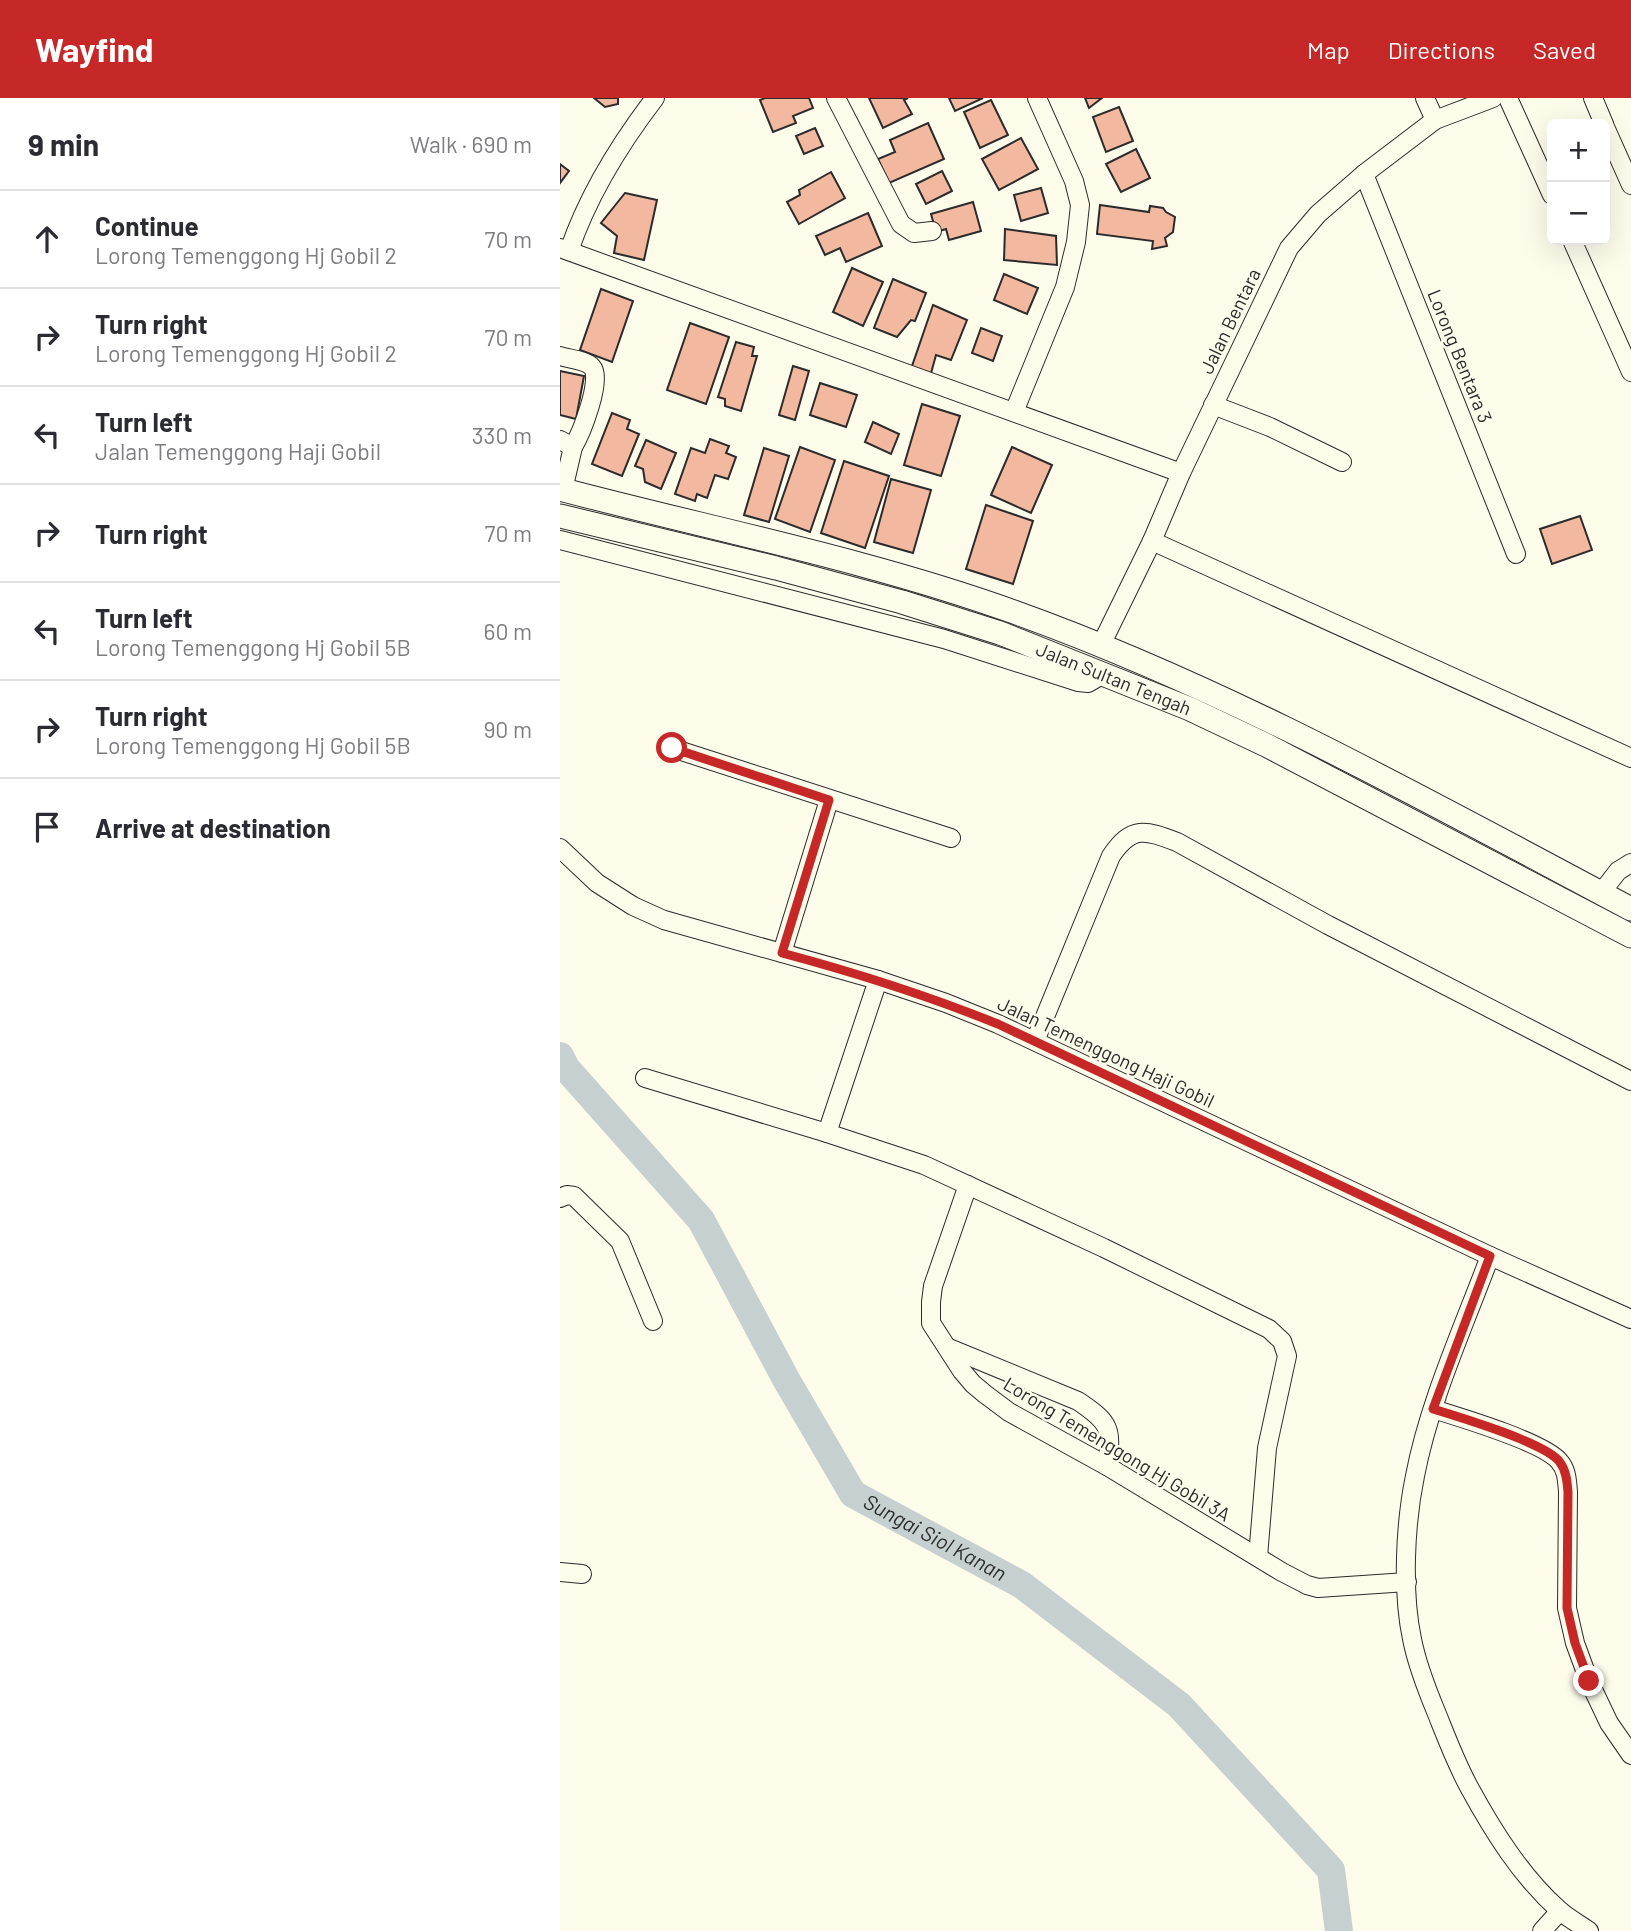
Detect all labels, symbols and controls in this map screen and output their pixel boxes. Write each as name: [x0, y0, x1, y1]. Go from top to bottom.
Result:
text: Wayfind: [35, 29, 153, 69]
text: Map: [1307, 35, 1350, 64]
text: Directions: [1388, 35, 1495, 64]
text: Saved: [1533, 35, 1596, 64]
map controls: [1547, 119, 1610, 245]
button: +: [1547, 119, 1610, 182]
text: 9 min: [28, 126, 99, 162]
text: Walk · 690 m: [410, 130, 532, 158]
button: −: [1547, 182, 1610, 245]
text: Continue: [95, 210, 199, 241]
icon: ahead: [28, 220, 66, 258]
text: 70 m: [485, 225, 532, 253]
text: Lorong Temenggong Hj Gobil 2: [95, 241, 397, 269]
street label: Jalan Bentara: [1194, 264, 1265, 377]
street label: Lorong Bentara 3: [1423, 286, 1498, 426]
text: Turn right: [95, 308, 208, 339]
icon: right: [28, 318, 66, 356]
text: 70 m: [485, 323, 532, 351]
text: Lorong Temenggong Hj Gobil 2: [95, 339, 397, 367]
text: Turn left: [95, 406, 193, 437]
icon: left: [28, 416, 66, 454]
text: 330 m: [472, 421, 532, 449]
text: Jalan Temenggong Haji Gobil: [95, 437, 381, 465]
icon: right: [28, 514, 66, 552]
text: Turn right: [95, 518, 208, 549]
text: 70 m: [485, 519, 532, 547]
text: Turn left: [95, 602, 193, 633]
icon: left: [28, 612, 66, 650]
text: 60 m: [484, 617, 532, 645]
text: Lorong Temenggong Hj Gobil 5B: [95, 633, 411, 661]
street label: Jalan Sultan Tengah: [1033, 637, 1195, 719]
text: Turn right: [95, 700, 208, 731]
icon: right: [28, 710, 66, 748]
text: 90 m: [483, 715, 532, 743]
text: Lorong Temenggong Hj Gobil 5B: [95, 731, 411, 759]
route start: [656, 732, 687, 763]
icon: arrive: [28, 808, 66, 846]
text: Arrive at destination: [95, 812, 331, 843]
street label: Jalan Temenggong Haji Gobil: [994, 991, 1218, 1112]
street label: Lorong Temenggong Hj Gobil 3A: [1000, 1372, 1235, 1526]
water label: Sungai Siol Kanan: [860, 1488, 1011, 1585]
route end: [1573, 1665, 1604, 1696]

